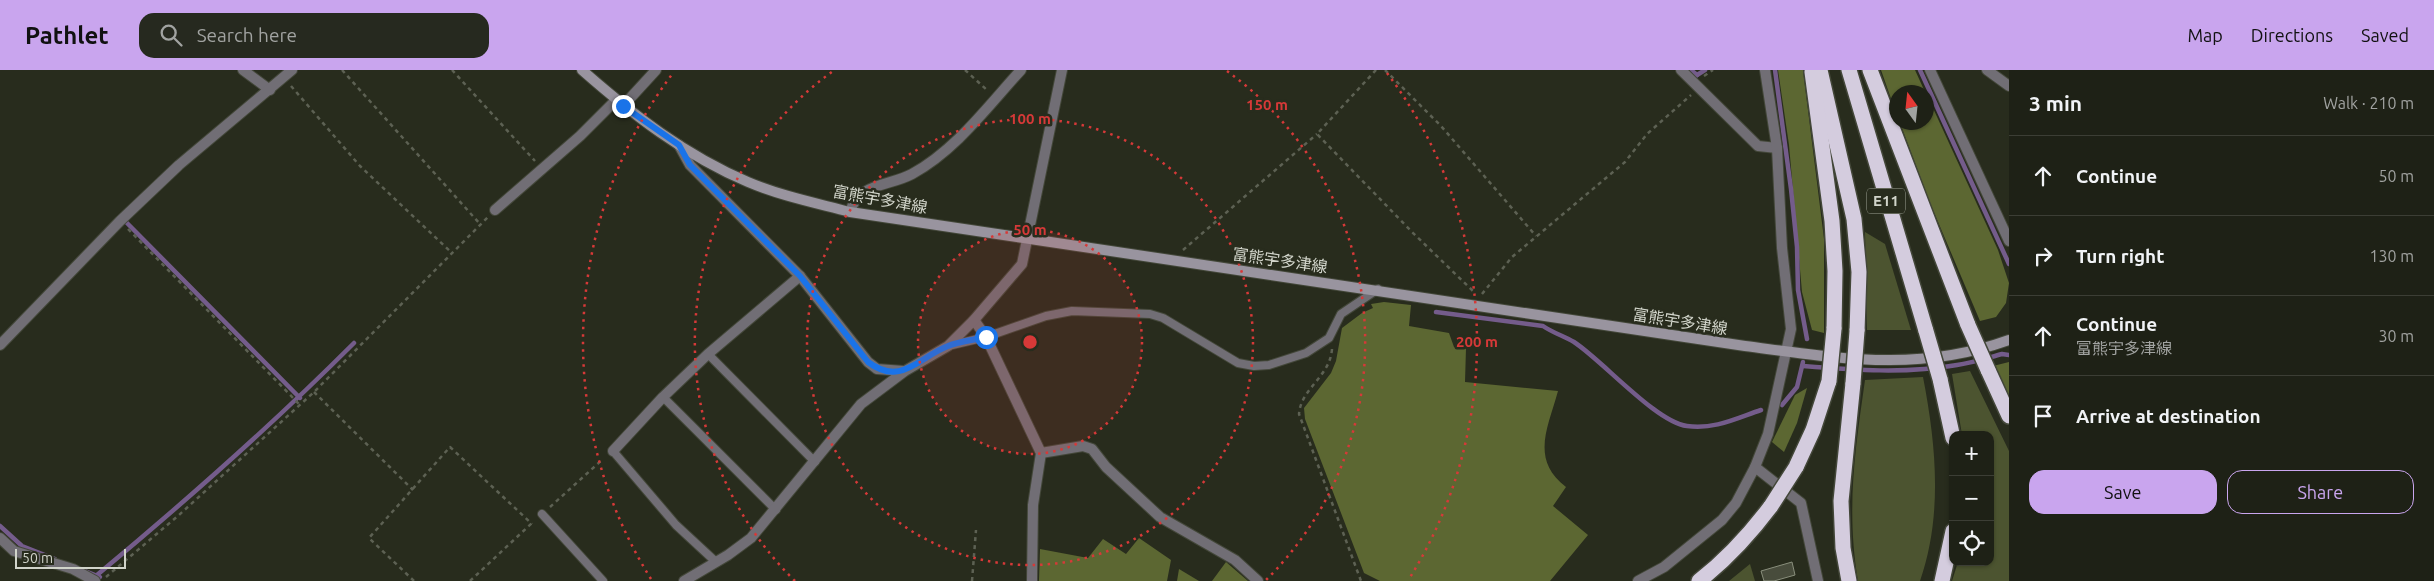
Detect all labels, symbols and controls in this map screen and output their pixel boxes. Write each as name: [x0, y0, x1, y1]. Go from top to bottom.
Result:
search box: [139, 13, 489, 58]
icon: search: [157, 21, 185, 49]
text: Pathlet: [25, 22, 109, 49]
text: Search here: [197, 24, 297, 46]
text: Map: [2187, 25, 2223, 45]
text: Directions: [2251, 25, 2333, 45]
text: Saved: [2361, 25, 2409, 45]
north arrow: [1889, 85, 1934, 130]
text: 3 min: [2029, 91, 2082, 115]
text: Walk · 210 m: [2323, 94, 2414, 112]
route end: [612, 95, 635, 118]
text: 150 m: [1246, 96, 1288, 113]
text: 100 m: [1009, 110, 1051, 127]
icon: ahead: [2029, 162, 2057, 190]
text: Continue: [2076, 165, 2157, 187]
text: 50 m: [2378, 167, 2414, 185]
street label: 富熊宇多津線: [831, 182, 929, 216]
road number: E11: [1867, 188, 1905, 214]
text: 50 m: [1013, 221, 1047, 238]
icon: right: [2029, 242, 2057, 270]
street label: 富熊宇多津線: [1231, 244, 1329, 276]
text: Turn right: [2076, 245, 2164, 267]
text: 130 m: [2369, 247, 2414, 265]
street label: 富熊宇多津線: [1631, 305, 1729, 337]
text: Continue: [2076, 313, 2157, 335]
icon: ahead: [2029, 322, 2057, 350]
route start: [975, 326, 998, 349]
text: 30 m: [2378, 327, 2414, 345]
centre of rings: [1021, 333, 1039, 351]
text: 200 m: [1456, 333, 1498, 350]
text: 富熊宇多津線: [2076, 339, 2172, 357]
icon: arrive: [2029, 402, 2057, 430]
text: Arrive at destination: [2076, 405, 2261, 427]
map controls: [1949, 431, 1994, 566]
button: +: [1949, 431, 1994, 476]
button: Save: [2029, 470, 2217, 514]
button: Share: [2227, 470, 2414, 514]
button: −: [1949, 476, 1994, 521]
button: locate: [1949, 521, 1994, 566]
scale bar: [15, 546, 126, 569]
text: 50 m: [22, 550, 53, 566]

